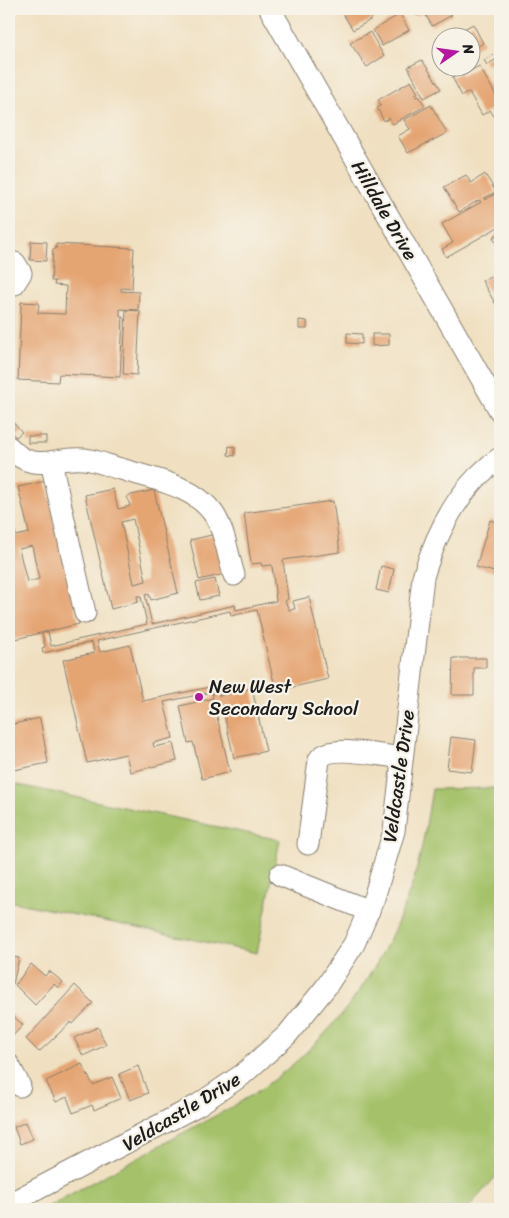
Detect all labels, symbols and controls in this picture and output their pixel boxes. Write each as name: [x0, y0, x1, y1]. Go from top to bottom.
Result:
north arrow: [432, 28, 482, 78]
text: N: [455, 41, 482, 57]
street label: Hilldale Drive: [342, 154, 427, 267]
place label: New West Secondary School: [209, 670, 359, 725]
marker: New West Secondary School: [193, 691, 205, 703]
street label: Veldcastle Drive: [373, 707, 424, 844]
street label: Veldcastle Drive: [116, 1063, 247, 1160]

